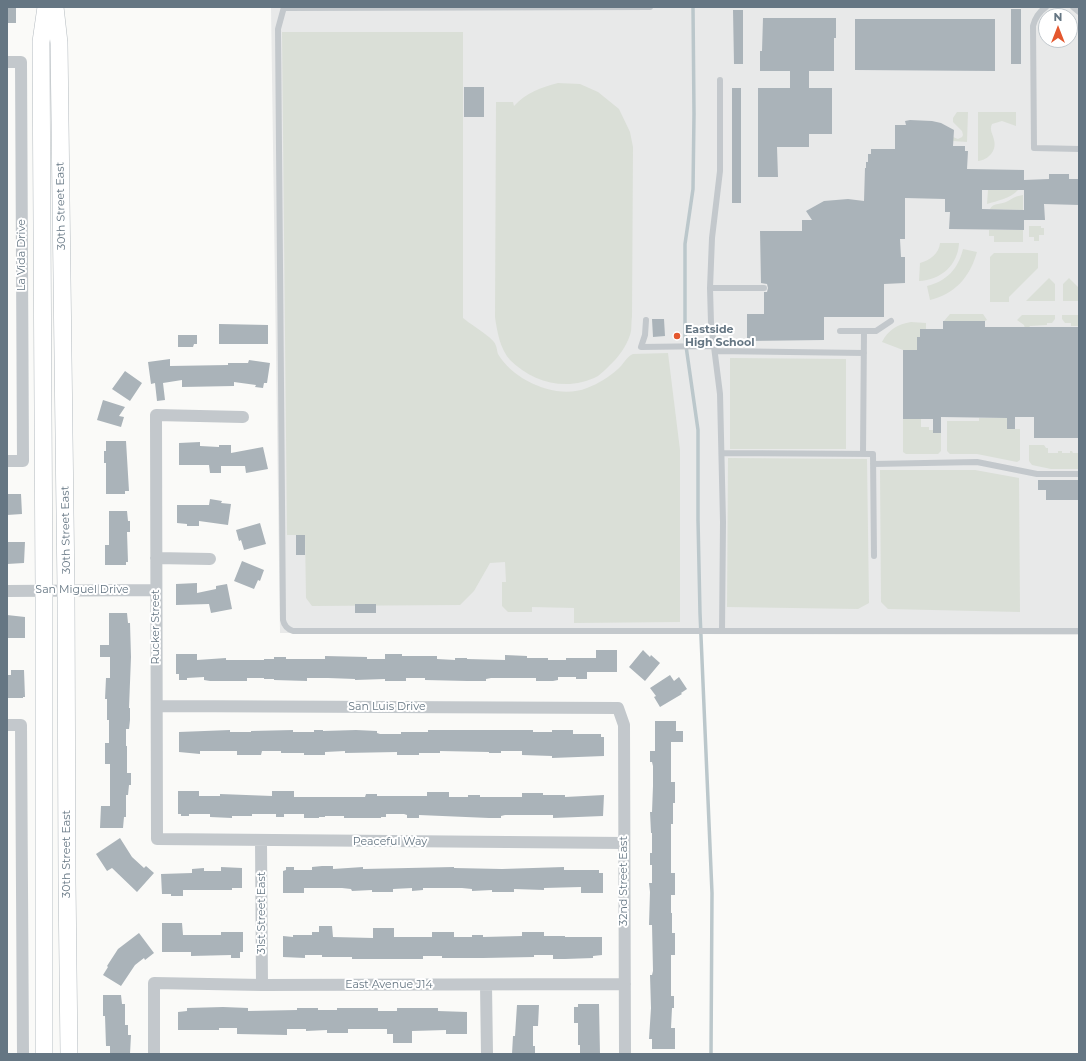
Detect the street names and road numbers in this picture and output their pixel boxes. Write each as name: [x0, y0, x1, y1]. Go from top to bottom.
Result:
street label: 30th Street East: [54, 162, 68, 250]
street label: La Vida Drive: [15, 219, 29, 291]
street label: 30th Street East: [59, 486, 73, 574]
street label: San Miguel Drive: [35, 583, 129, 597]
street label: Rucker Street: [149, 590, 163, 664]
street label: San Luis Drive: [348, 700, 426, 714]
street label: 30th Street East: [60, 810, 74, 898]
street label: Peaceful Way: [353, 835, 427, 849]
street label: 32nd Street East: [617, 836, 631, 926]
street label: 31st Street East: [255, 872, 269, 954]
street label: East Avenue J14: [345, 978, 433, 992]

